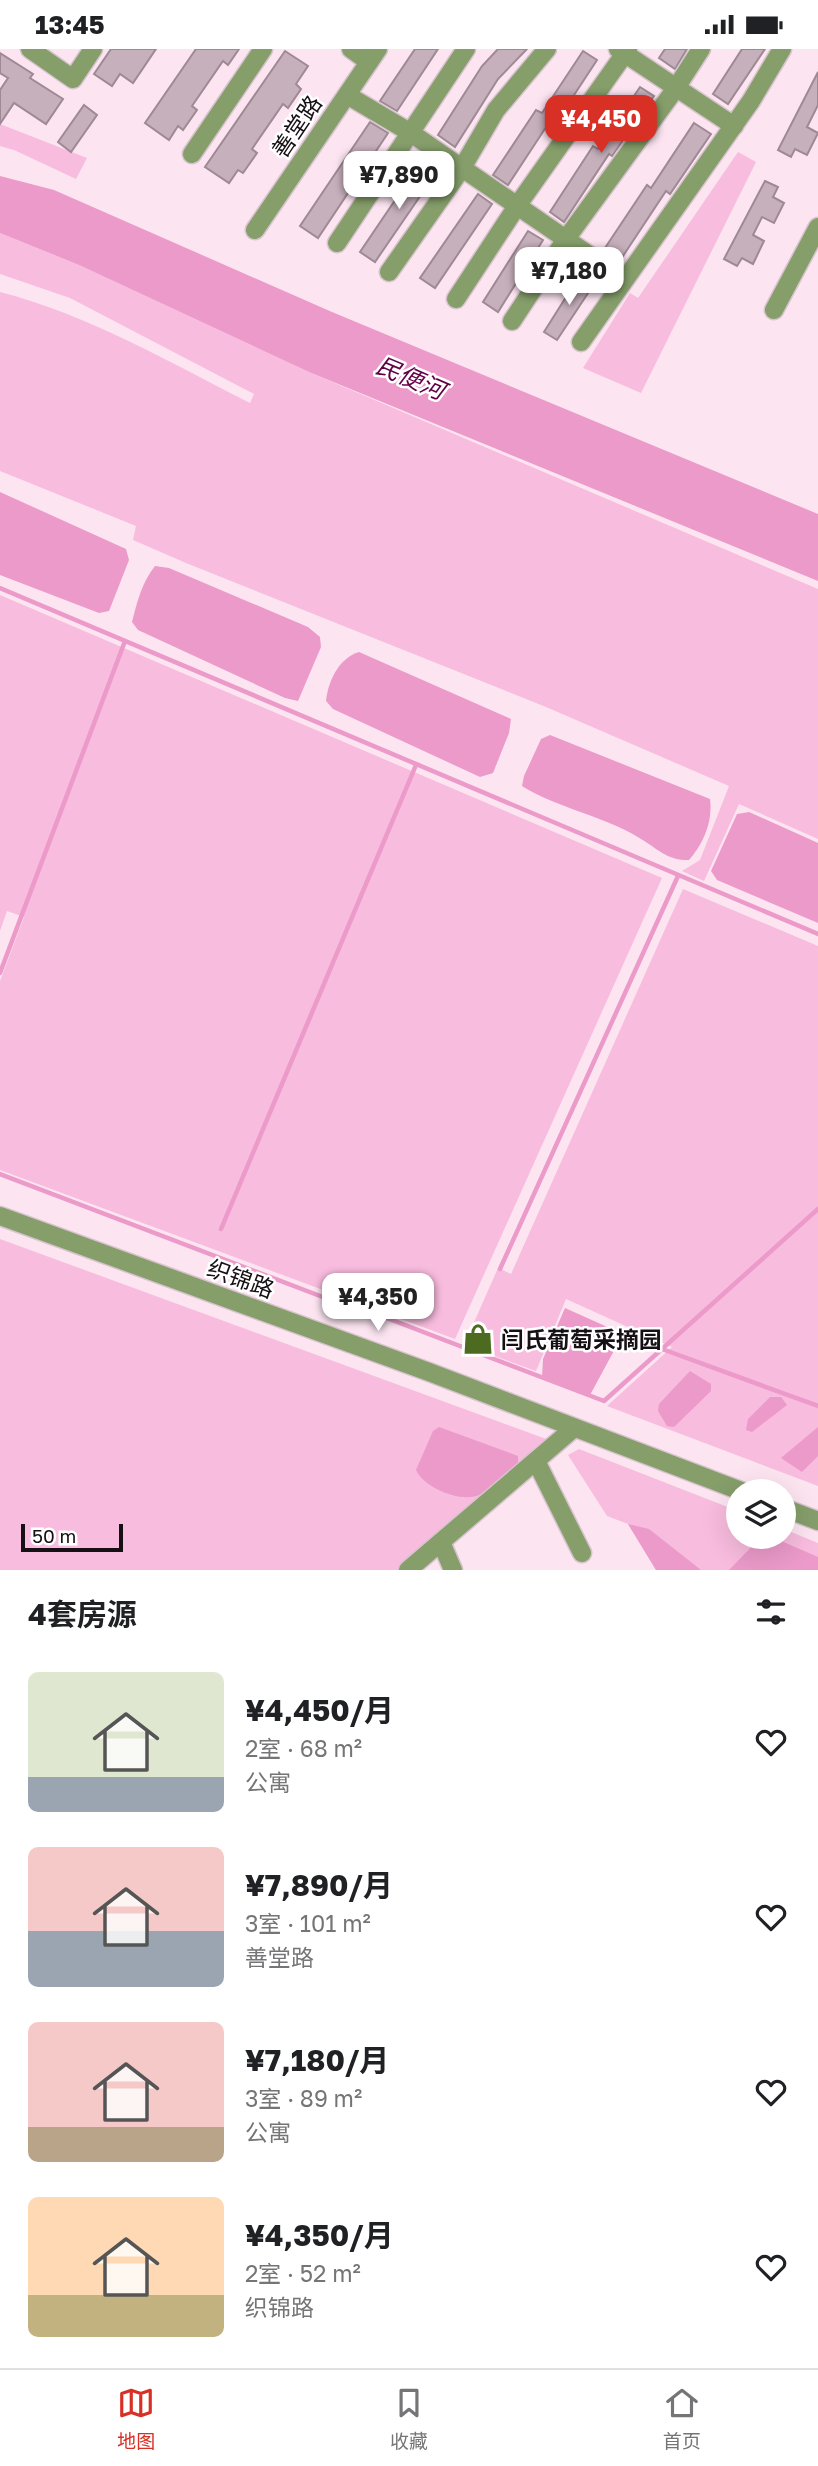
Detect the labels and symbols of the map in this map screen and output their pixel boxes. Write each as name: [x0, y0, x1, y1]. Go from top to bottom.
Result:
street label: 善堂路: [265, 90, 327, 162]
pin: ¥4,450: [544, 95, 658, 155]
pin: ¥7,890: [342, 151, 456, 211]
pin: ¥7,180: [512, 247, 626, 307]
water label: 民便河: [372, 350, 453, 406]
street label: 织锦路: [204, 1253, 278, 1303]
pin: ¥4,350: [321, 1273, 435, 1333]
shop icon: 闫氏葡萄采摘园: [461, 1322, 495, 1356]
place label: 闫氏葡萄采摘园: [501, 1325, 662, 1353]
scale bar: [21, 1521, 122, 1553]

